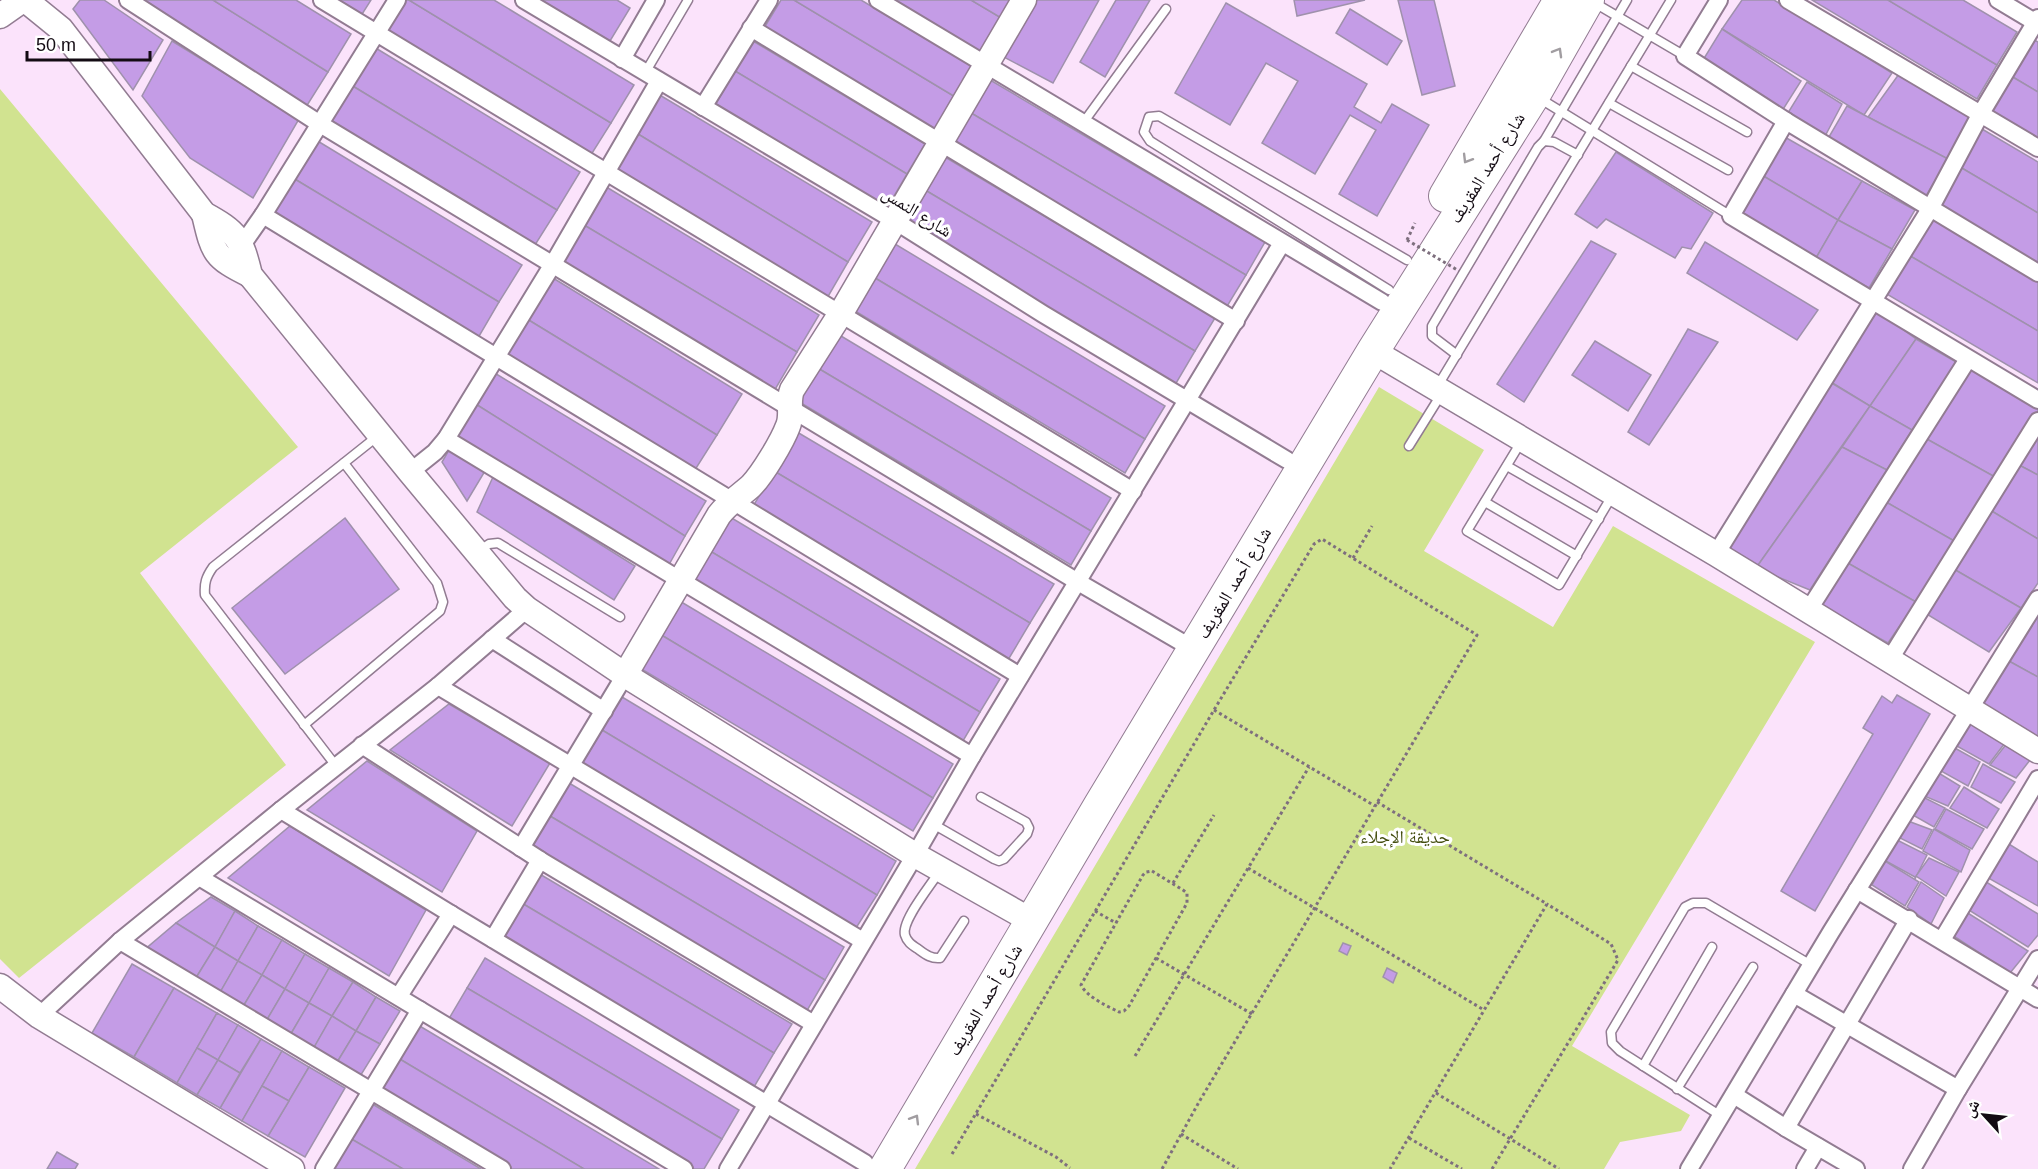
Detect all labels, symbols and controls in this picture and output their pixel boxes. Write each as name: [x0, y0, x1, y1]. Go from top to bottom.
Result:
scale bar: [27, 24, 150, 62]
text: 50 m: [36, 35, 76, 55]
one-way arrow: [1550, 48, 1562, 59]
street label: شارع أحمد المقريف: [1444, 109, 1530, 228]
one-way arrow: [1462, 153, 1474, 164]
street label: شارع النمس: [878, 183, 956, 242]
street label: شارع أحمد المقريف: [1192, 523, 1276, 643]
park label: حديقة الإجلاء: [1360, 827, 1450, 848]
street label: شارع أحمد المقريف: [943, 940, 1027, 1060]
north arrow: [1954, 1085, 2014, 1145]
text: ش: [1960, 1097, 1983, 1120]
one-way arrow: [908, 1115, 919, 1125]

